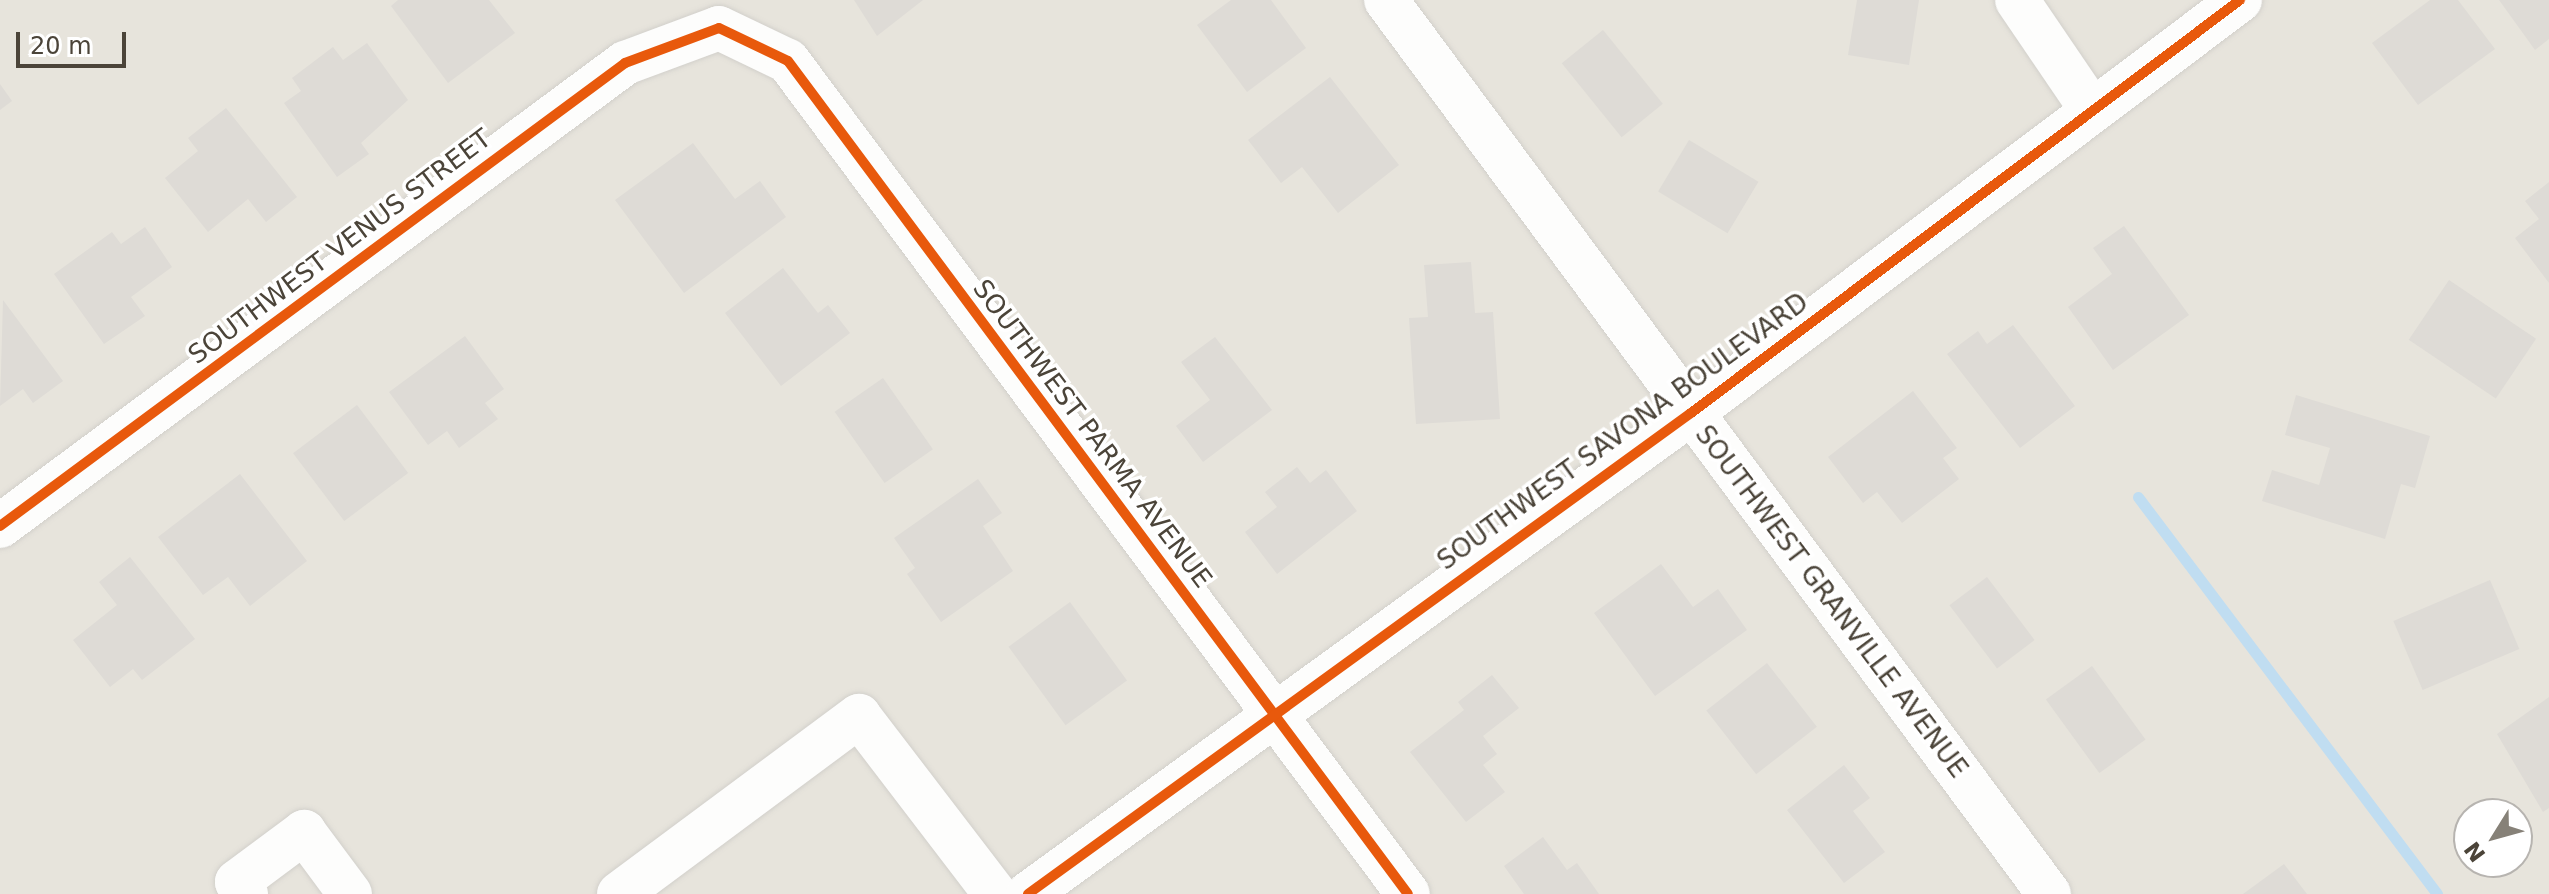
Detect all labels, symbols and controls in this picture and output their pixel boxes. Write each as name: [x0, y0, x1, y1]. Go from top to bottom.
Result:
scale bar: [20, 16, 130, 66]
text: 20 m: [30, 32, 92, 60]
street label: SOUTHWEST VENUS STREET: [183, 123, 497, 371]
street label: SOUTHWEST PARMA AVENUE: [966, 274, 1218, 594]
street label: SOUTHWEST SAVONA BOULEVARD: [1432, 287, 1814, 577]
street label: SOUTHWEST GRANVILLE AVENUE: [1688, 420, 1974, 784]
north arrow: [2453, 798, 2533, 878]
text: N: [2460, 837, 2491, 866]

